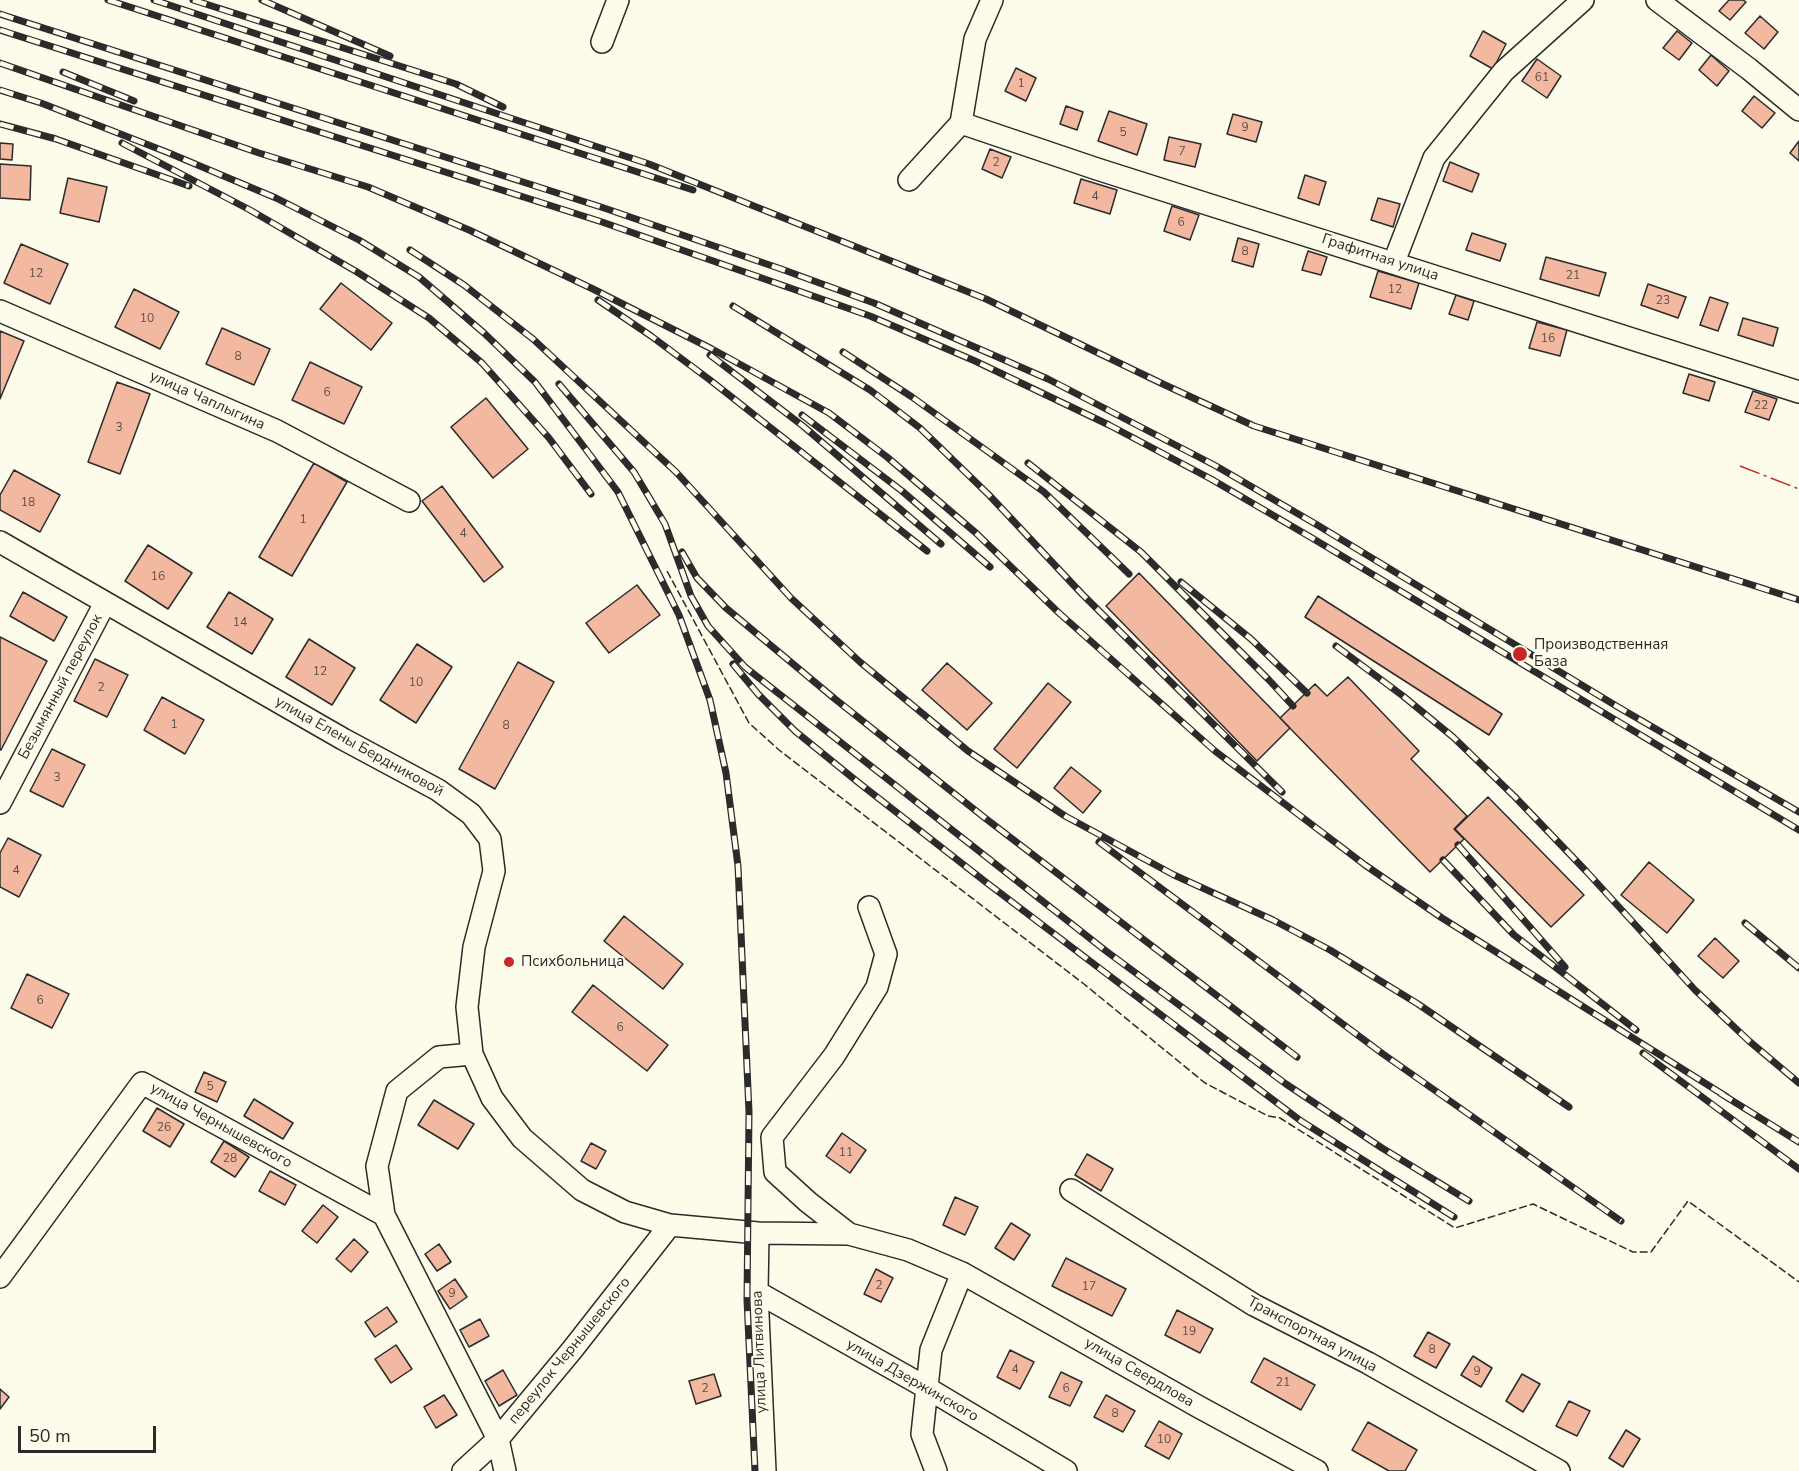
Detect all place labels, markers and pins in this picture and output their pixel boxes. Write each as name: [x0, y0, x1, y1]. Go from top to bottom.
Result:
place label: Производственная База: [1534, 636, 1668, 671]
marker: Производственная База: [1511, 645, 1529, 663]
place label: Психбольница: [521, 953, 624, 971]
marker: Психбольница: [502, 955, 516, 969]

